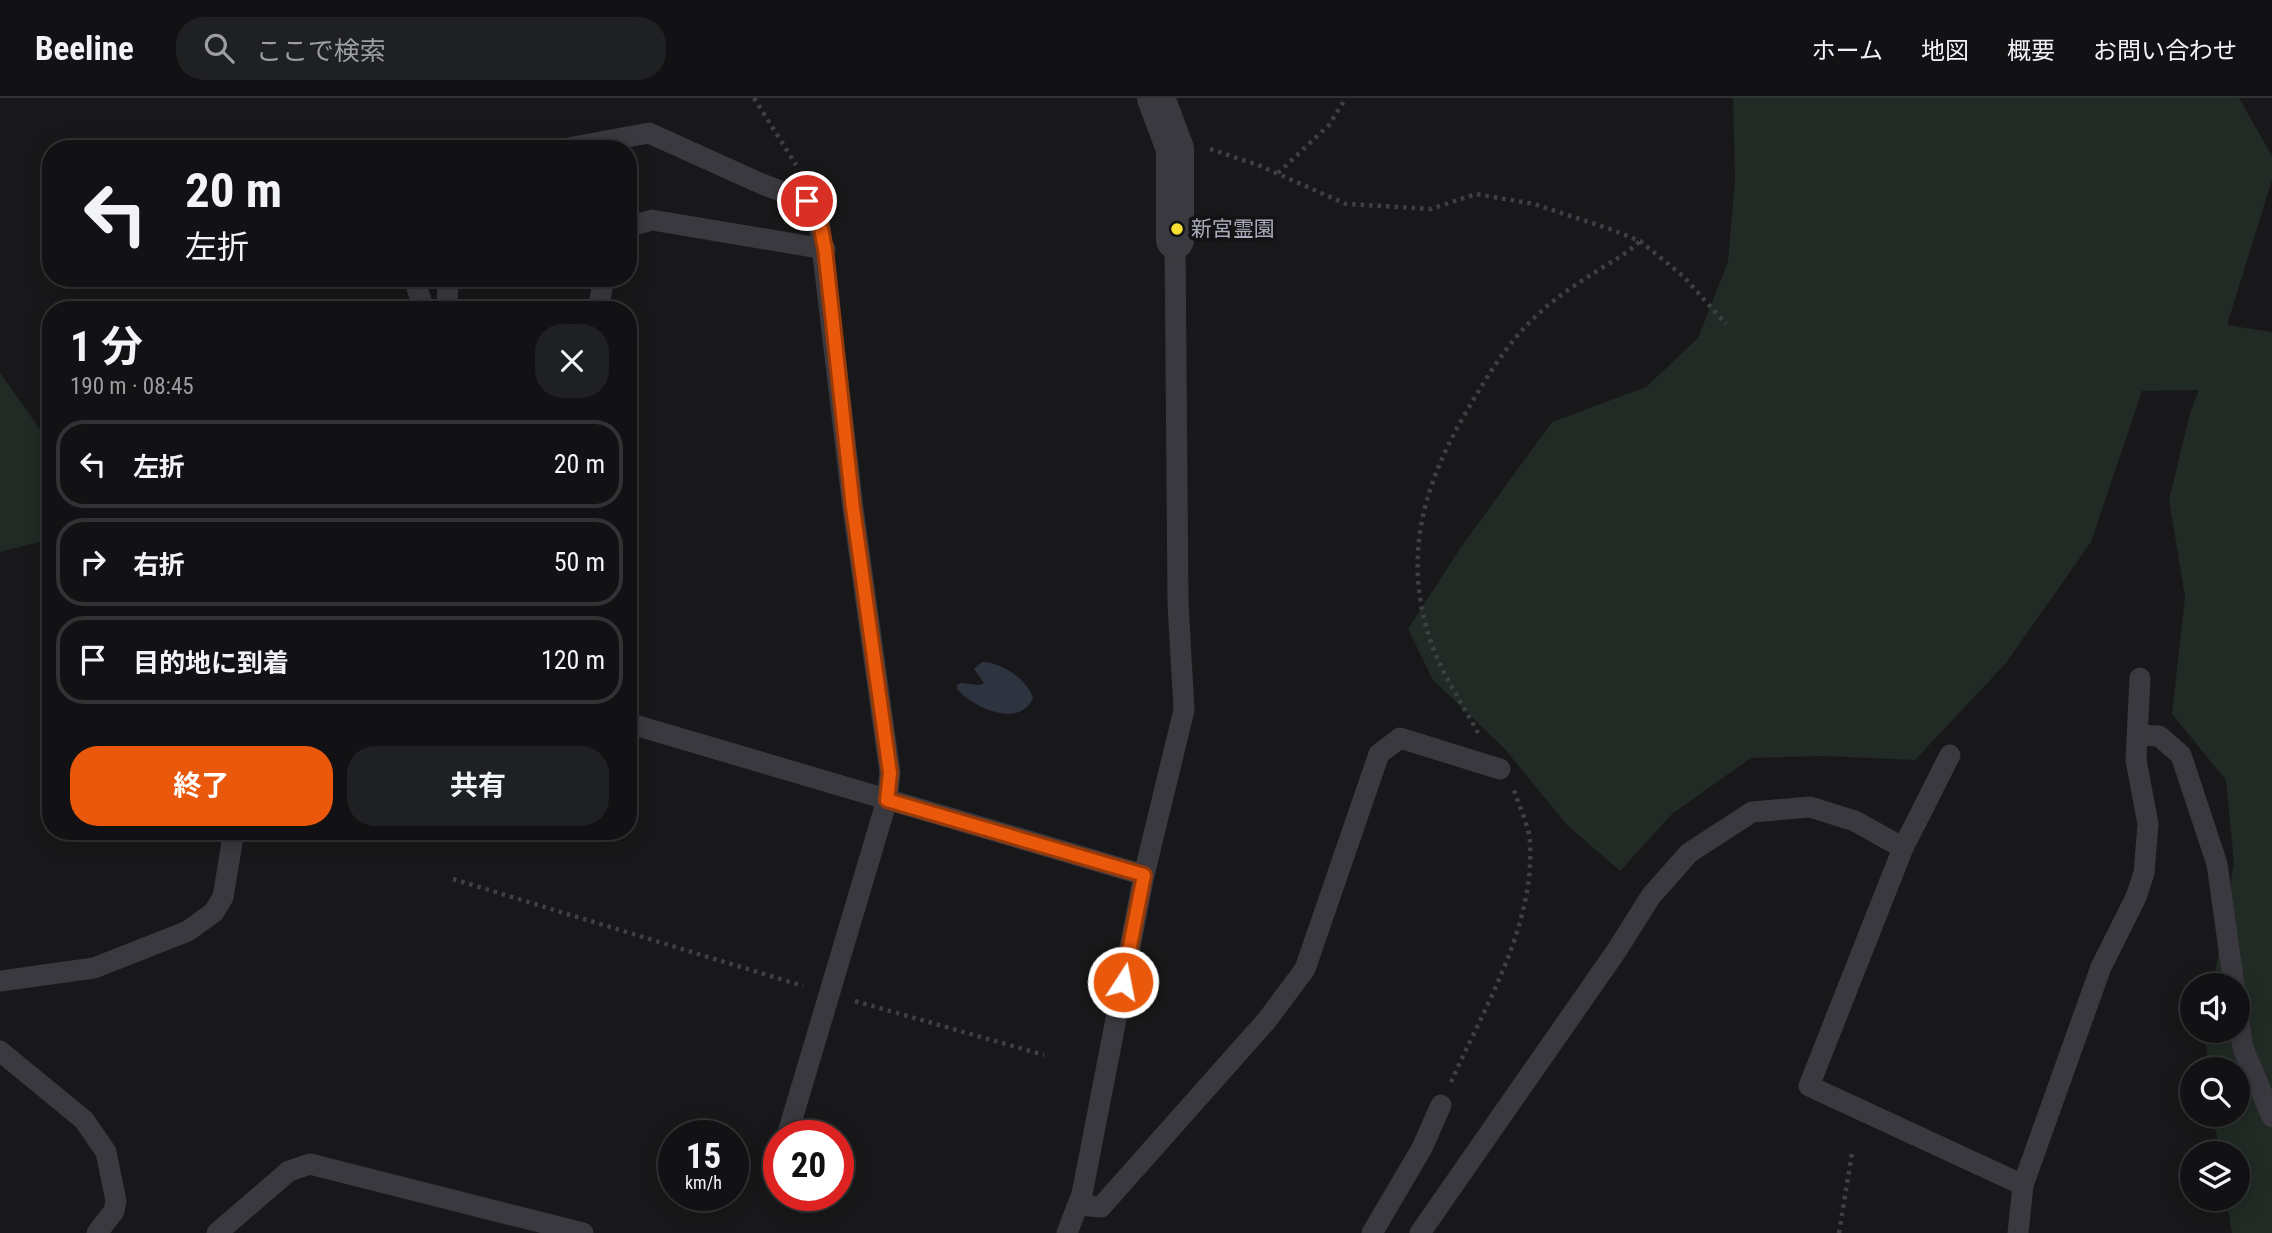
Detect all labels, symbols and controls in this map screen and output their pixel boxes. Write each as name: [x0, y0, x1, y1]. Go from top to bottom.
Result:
search box: [176, 17, 666, 80]
text: Beeline: [35, 29, 134, 68]
icon: search: [200, 29, 238, 67]
text: ここで検索: [256, 36, 386, 66]
text: ホーム: [1812, 37, 1883, 65]
text: 地図: [1921, 37, 1969, 65]
text: 概要: [2007, 37, 2055, 65]
text: お問い合わせ: [2093, 37, 2237, 65]
text: 20 m: [185, 162, 282, 219]
icon: left: [70, 168, 161, 259]
pin: [777, 171, 837, 231]
icon: arrive: [788, 182, 826, 220]
place label: 新宮霊園: [1191, 217, 1275, 241]
marker: 新宮霊園: [1169, 221, 1185, 237]
text: 左折: [185, 228, 249, 266]
text: 1 分: [70, 322, 143, 371]
button: close: [535, 324, 609, 398]
text: 190 m · 08:45: [70, 373, 194, 400]
icon: left: [74, 445, 112, 483]
text: 20 m: [554, 449, 605, 479]
text: 左折: [133, 452, 185, 482]
icon: right: [74, 543, 112, 581]
text: 50 m: [554, 547, 605, 577]
text: 右折: [133, 550, 185, 580]
icon: arrive: [74, 641, 112, 679]
text: 120 m: [541, 645, 605, 675]
text: 目的地に到着: [133, 648, 289, 678]
button: 終了: [70, 746, 333, 826]
button: 共有: [347, 746, 609, 826]
position arrow: [1086, 945, 1160, 1019]
map controls: [2180, 973, 2250, 1211]
button: sound: [2180, 973, 2250, 1043]
button: search: [2180, 1057, 2250, 1127]
speed limit sign: 20: [763, 1120, 854, 1211]
text: 15: [686, 1136, 721, 1177]
button: layers: [2180, 1141, 2250, 1211]
text: km/h: [685, 1172, 722, 1193]

